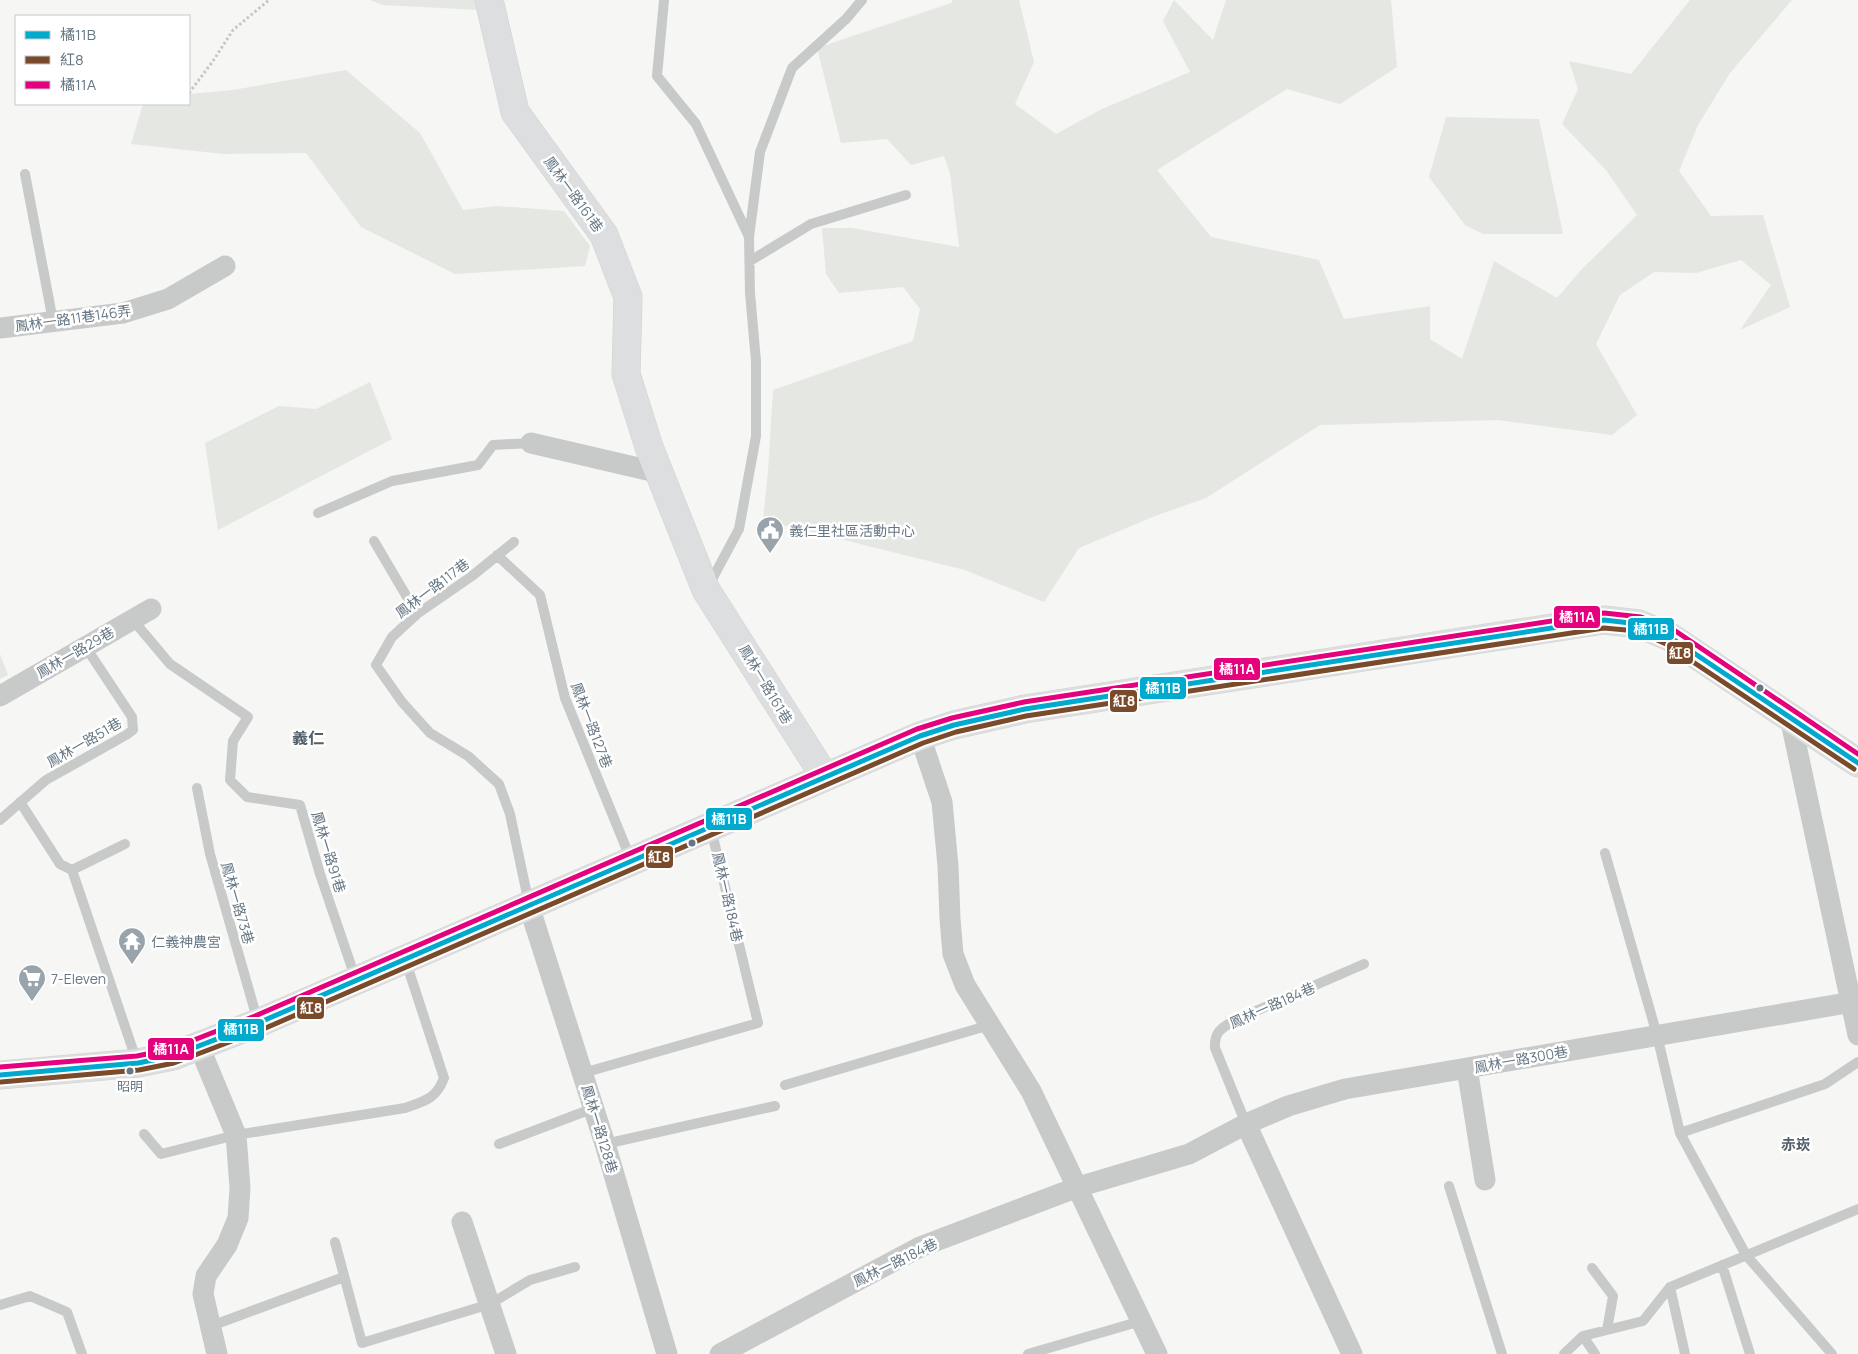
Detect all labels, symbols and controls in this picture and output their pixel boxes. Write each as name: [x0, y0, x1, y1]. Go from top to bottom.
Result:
legend: [15, 15, 190, 105]
text: 橘11B: [60, 24, 96, 45]
text: 紅8: [60, 49, 84, 70]
text: 橘11A: [60, 74, 97, 95]
street label: 鳳林一路161巷: [540, 152, 608, 236]
street label: 鳳林一路11巷146弄: [14, 300, 132, 336]
public building icon: 義仁里社區活動中心: [755, 515, 785, 554]
place label: 義仁里社區活動中心: [789, 521, 915, 540]
street label: 鳳林一路117巷: [391, 554, 473, 622]
line badge: 橘11A: [1553, 605, 1601, 629]
text: 橘11A: [1559, 607, 1595, 626]
line badge: 橘11B: [1627, 617, 1675, 641]
text: 橘11B: [1633, 619, 1669, 638]
street label: 鳳林一路29巷: [33, 622, 117, 682]
street label: 鳳林一路161巷: [735, 641, 797, 727]
line badge: 紅8: [1666, 641, 1694, 665]
text: 紅8: [1669, 643, 1691, 662]
line badge: 橘11A: [1213, 657, 1261, 681]
text: 橘11A: [1219, 659, 1255, 678]
line badge: 橘11B: [1139, 676, 1187, 700]
text: 橘11B: [1145, 678, 1181, 697]
street label: 鳳林一路127巷: [567, 679, 617, 771]
unlabelled marker: [1755, 683, 1765, 693]
line badge: 紅8: [1109, 689, 1138, 713]
text: 紅8: [1113, 691, 1135, 710]
street label: 鳳林一路51巷: [43, 713, 125, 771]
district label: 義仁: [292, 727, 324, 749]
line badge: 橘11B: [705, 807, 753, 831]
street label: 鳳林一路91巷: [308, 809, 350, 895]
text: 橘11B: [711, 809, 747, 828]
unlabelled marker: [687, 838, 697, 848]
line badge: 紅8: [645, 845, 674, 869]
text: 紅8: [648, 847, 670, 866]
street label: 鳳林一路184巷: [708, 850, 748, 944]
street label: 鳳林一路73巷: [217, 860, 259, 946]
temple icon: 仁義神農宮: [117, 926, 147, 965]
place label: 仁義神農宮: [151, 932, 221, 951]
supermarket icon: 7-Eleven: [17, 963, 47, 1002]
place label: 7-Eleven: [51, 969, 106, 988]
street label: 鳳林一路184巷: [1226, 978, 1318, 1032]
line badge: 紅8: [296, 996, 325, 1020]
text: 紅8: [300, 998, 322, 1017]
line badge: 橘11B: [217, 1018, 265, 1042]
text: 橘11B: [223, 1019, 259, 1038]
line badge: 橘11A: [147, 1037, 195, 1061]
text: 橘11A: [153, 1039, 189, 1058]
street label: 鳳林一路300巷: [1473, 1041, 1569, 1077]
marker: 昭明: [125, 1066, 135, 1076]
place label: 昭明: [117, 1077, 143, 1095]
street label: 鳳林一路128巷: [578, 1082, 622, 1176]
district label: 赤崁: [1781, 1134, 1811, 1155]
street label: 鳳林一路184巷: [850, 1233, 940, 1291]

